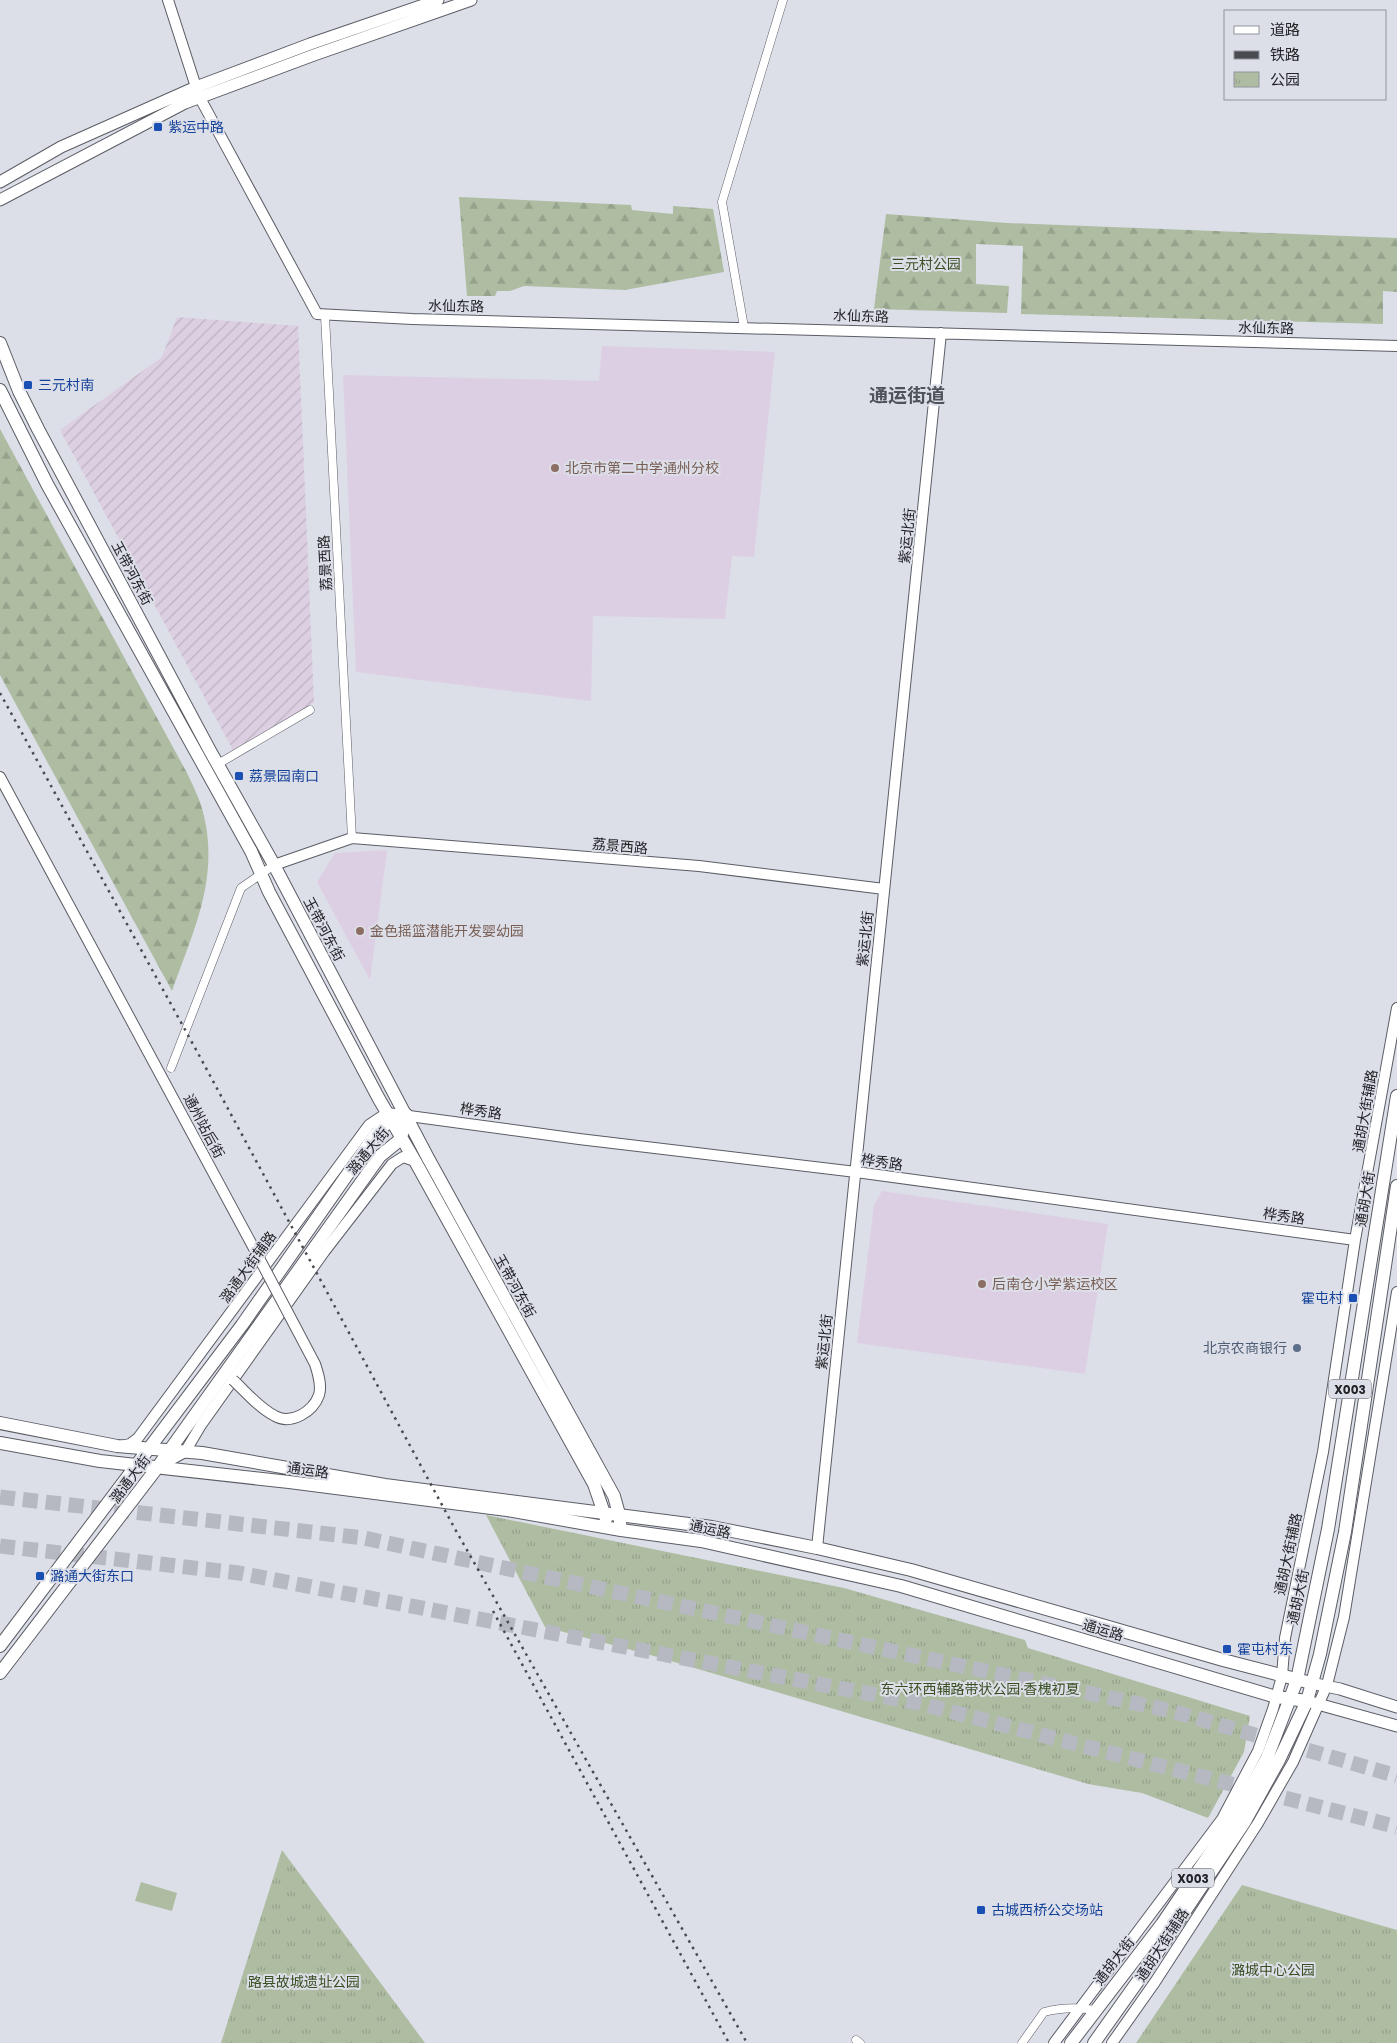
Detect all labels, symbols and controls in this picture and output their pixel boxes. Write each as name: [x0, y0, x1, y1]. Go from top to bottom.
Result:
legend: [1224, 10, 1387, 100]
text: 道路: [1270, 19, 1300, 40]
text: 铁路: [1270, 44, 1300, 65]
text: 公园: [1270, 69, 1300, 90]
place label: 紫运中路: [168, 117, 224, 137]
marker: 紫运中路: [152, 121, 164, 133]
park label: 三元村公园: [891, 254, 961, 274]
street label: 水仙东路: [428, 296, 484, 316]
street label: 水仙东路: [833, 305, 889, 327]
street label: 水仙东路: [1238, 318, 1294, 338]
place label: 三元村南: [38, 375, 94, 395]
marker: 三元村南: [22, 379, 34, 391]
district label: 通运街道: [869, 382, 945, 409]
place label: 北京市第二中学通州分校: [565, 458, 719, 478]
marker: 北京市第二中学通州分校: [549, 462, 561, 474]
street label: 紫运北街: [894, 507, 920, 565]
street label: 荔景西路: [314, 535, 336, 591]
street label: 玉带河东街: [107, 537, 157, 609]
place label: 荔景园南口: [249, 766, 319, 786]
marker: 荔景园南口: [233, 770, 245, 782]
street label: 荔景西路: [591, 834, 649, 858]
street label: 玉带河东街: [299, 893, 349, 965]
street label: 紫运北街: [852, 910, 878, 968]
place label: 金色摇篮潜能开发婴幼园: [370, 921, 524, 941]
marker: 金色摇篮潜能开发婴幼园: [354, 925, 366, 937]
street label: 通胡大街辅路: [1348, 1068, 1382, 1154]
street label: 通州站后街: [179, 1090, 229, 1162]
street label: 桦秀路: [459, 1098, 503, 1124]
street label: 潞通大街: [342, 1123, 394, 1179]
street label: 桦秀路: [860, 1149, 904, 1175]
street label: 通胡大街: [1351, 1170, 1379, 1228]
street label: 桦秀路: [1262, 1203, 1306, 1229]
street label: 潞通大街辅路: [215, 1227, 281, 1307]
street label: 玉带河东街: [489, 1251, 541, 1321]
place label: 后南仓小学紫运校区: [992, 1274, 1118, 1294]
marker: 后南仓小学紫运校区: [976, 1278, 988, 1290]
place label: 霍屯村: [1301, 1288, 1343, 1308]
marker: 霍屯村: [1347, 1292, 1359, 1304]
street label: 紫运北街: [811, 1313, 837, 1371]
place label: 北京农商银行: [1203, 1338, 1287, 1358]
marker: 北京农商银行: [1291, 1342, 1303, 1354]
road number: X003: [1329, 1380, 1371, 1398]
street label: 潞通大街: [105, 1451, 155, 1507]
street label: 通运路: [286, 1457, 330, 1483]
street label: 通胡大街辅路: [1271, 1511, 1305, 1597]
street label: 通运路: [687, 1515, 733, 1543]
place label: 潞通大街东口: [50, 1566, 134, 1586]
street label: 通胡大街: [1284, 1568, 1312, 1626]
marker: 潞通大街东口: [34, 1570, 46, 1582]
street label: 通运路: [1080, 1614, 1126, 1646]
place label: 霍屯村东: [1237, 1639, 1293, 1659]
marker: 霍屯村东: [1221, 1643, 1233, 1655]
park label: 东六环西辅路带状公园·香槐初夏: [881, 1679, 1079, 1699]
road number: X003: [1172, 1869, 1214, 1888]
place label: 古城西桥公交场站: [991, 1900, 1103, 1920]
marker: 古城西桥公交场站: [975, 1904, 987, 1916]
street label: 通胡大街辅路: [1131, 1904, 1193, 1986]
street label: 通胡大街: [1089, 1933, 1139, 1989]
park label: 潞城中心公园: [1231, 1960, 1315, 1980]
park label: 路县故城遗址公园: [248, 1972, 360, 1992]

